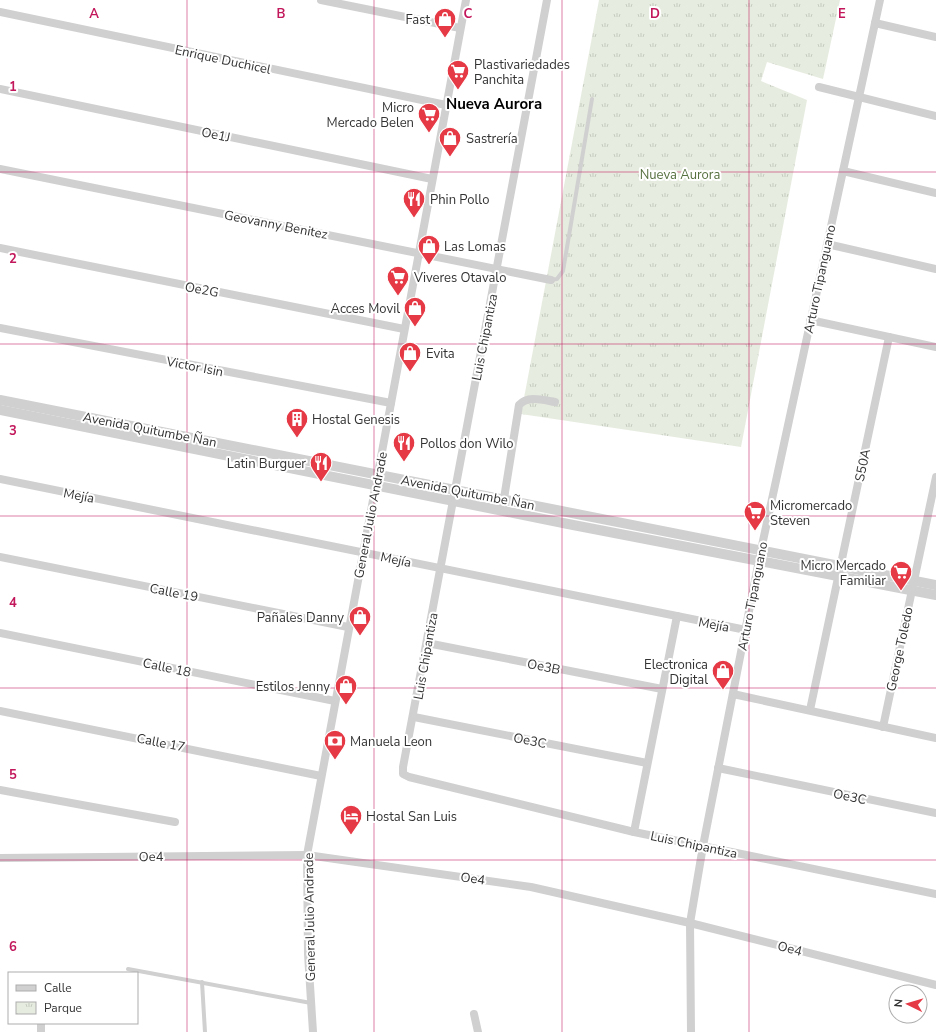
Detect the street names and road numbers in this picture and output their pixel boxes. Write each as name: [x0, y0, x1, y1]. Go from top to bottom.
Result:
street label: Enrique Duchicel: [173, 41, 273, 79]
street label: Oe1J: [200, 123, 232, 147]
street label: Geovanny Benitez: [222, 206, 329, 244]
street label: Arturo Tipanguano: [800, 223, 840, 335]
street label: Oe2G: [183, 278, 220, 302]
street label: Luis Chipantiza: [468, 292, 502, 382]
street label: Victor Isin: [164, 352, 225, 381]
street label: Avenida Quitumbe Ñan: [81, 408, 218, 452]
street label: S50A: [851, 447, 875, 483]
street label: General Julio Andrade: [350, 450, 392, 580]
street label: Avenida Quitumbe Ñan: [399, 471, 536, 515]
street label: Mejía: [62, 484, 96, 508]
street label: Arturo Tipanguano: [734, 540, 772, 652]
street label: Mejía: [379, 548, 413, 572]
street label: Calle 19: [148, 579, 200, 606]
street label: George Toledo: [882, 605, 918, 693]
street label: Luis Chipantiza: [409, 611, 443, 701]
street label: Mejía: [697, 613, 731, 637]
street label: Calle 18: [141, 654, 193, 682]
street label: Oe3B: [526, 655, 562, 679]
street label: Calle 17: [135, 729, 187, 756]
street label: Oe3C: [512, 729, 548, 753]
street label: Oe3C: [832, 785, 868, 809]
street label: Luis Chipantiza: [649, 827, 739, 863]
street label: Oe4: [139, 848, 164, 866]
street label: General Julio Andrade: [300, 852, 320, 981]
street label: Oe4: [459, 868, 487, 890]
street label: Oe4: [776, 937, 804, 961]

